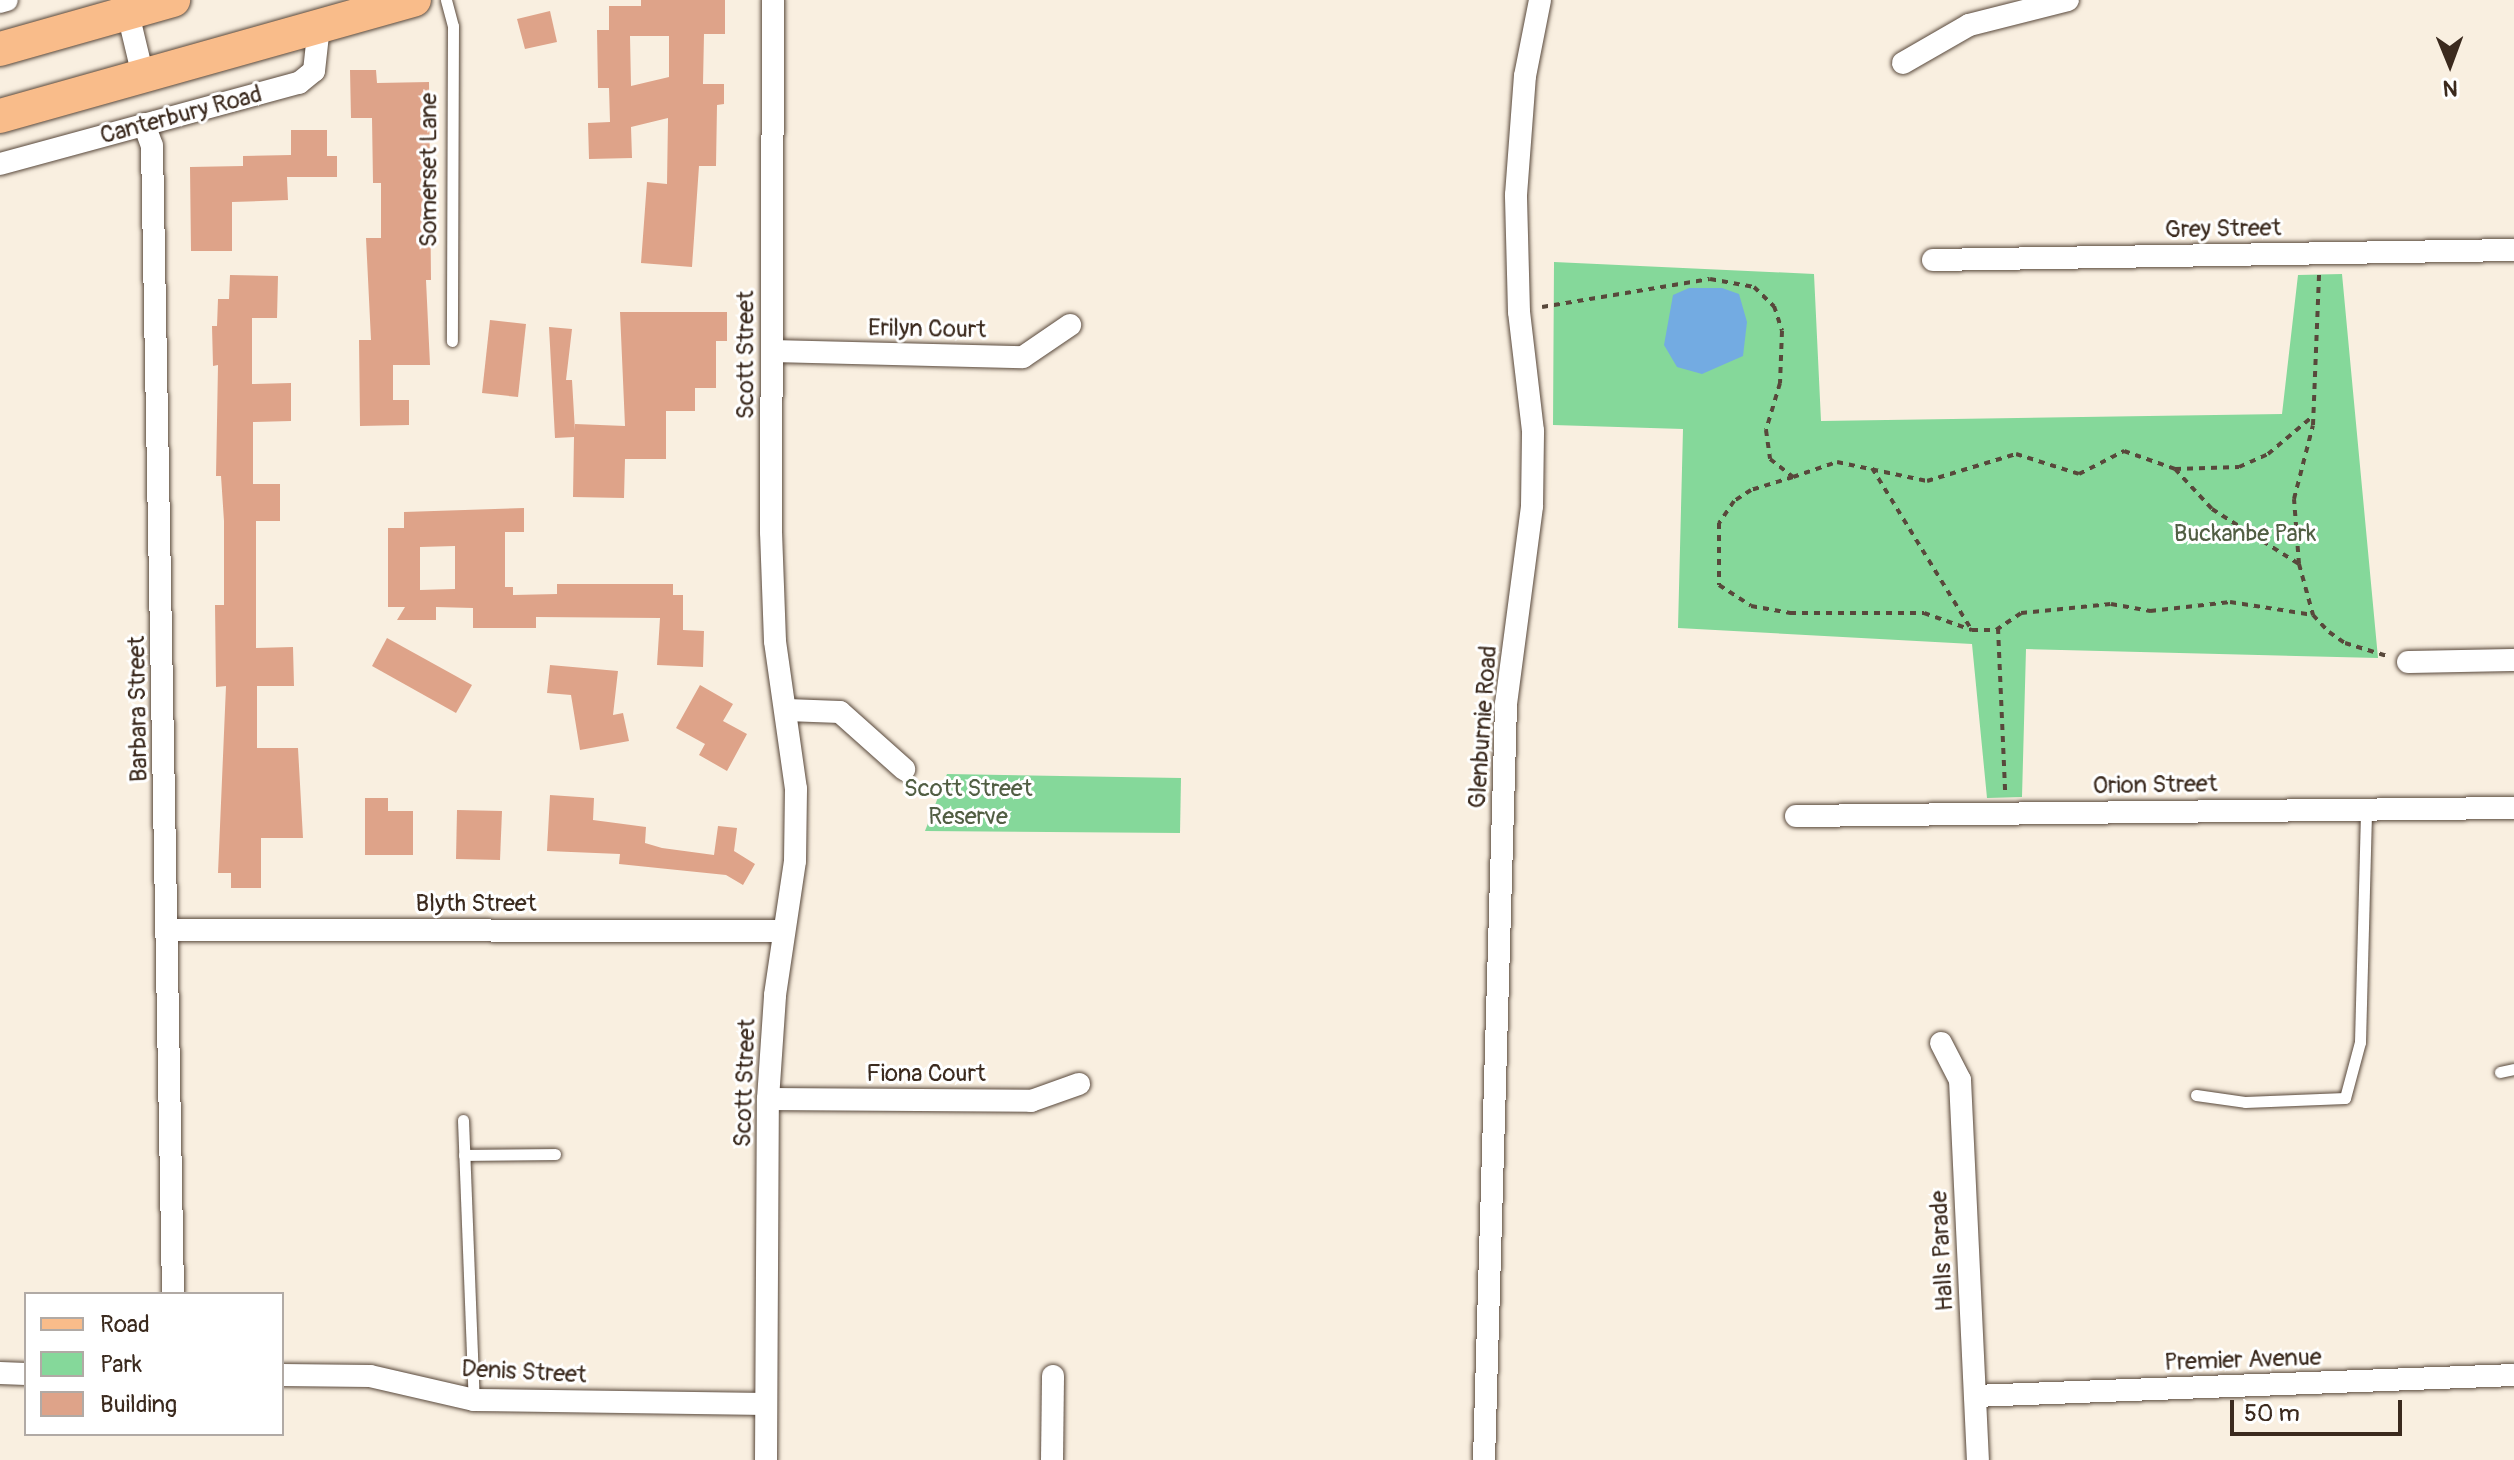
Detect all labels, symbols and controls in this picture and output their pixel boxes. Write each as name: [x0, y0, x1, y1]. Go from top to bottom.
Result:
north arrow: [2410, 24, 2490, 104]
text: N: [2443, 74, 2458, 102]
street label: Canterbury Road: [97, 80, 265, 150]
street label: Somerset Lane: [415, 93, 443, 247]
street label: Grey Street: [2165, 214, 2281, 244]
street label: Scott Street: [732, 291, 760, 419]
street label: Erilyn Court: [868, 314, 986, 344]
park label: Buckanbe Park: [2174, 520, 2316, 548]
street label: Barbara Street: [122, 636, 154, 782]
street label: Glenburnie Road: [1463, 645, 1503, 809]
street label: Orion Street: [2092, 770, 2218, 800]
park label: Scott Street Reserve: [904, 775, 1032, 831]
street label: Blyth Street: [416, 890, 536, 918]
street label: Scott Street: [728, 1018, 762, 1148]
street label: Fiona Court: [866, 1060, 986, 1088]
street label: Halls Parade: [1924, 1190, 1960, 1312]
legend: [24, 1292, 284, 1436]
text: Road: [100, 1310, 150, 1339]
street label: Premier Avenue: [2164, 1343, 2322, 1377]
text: Park: [100, 1350, 142, 1379]
street label: Denis Street: [461, 1354, 587, 1390]
scale bar: [2234, 1384, 2406, 1434]
text: Building: [100, 1390, 177, 1419]
text: 50 m: [2244, 1399, 2300, 1428]

